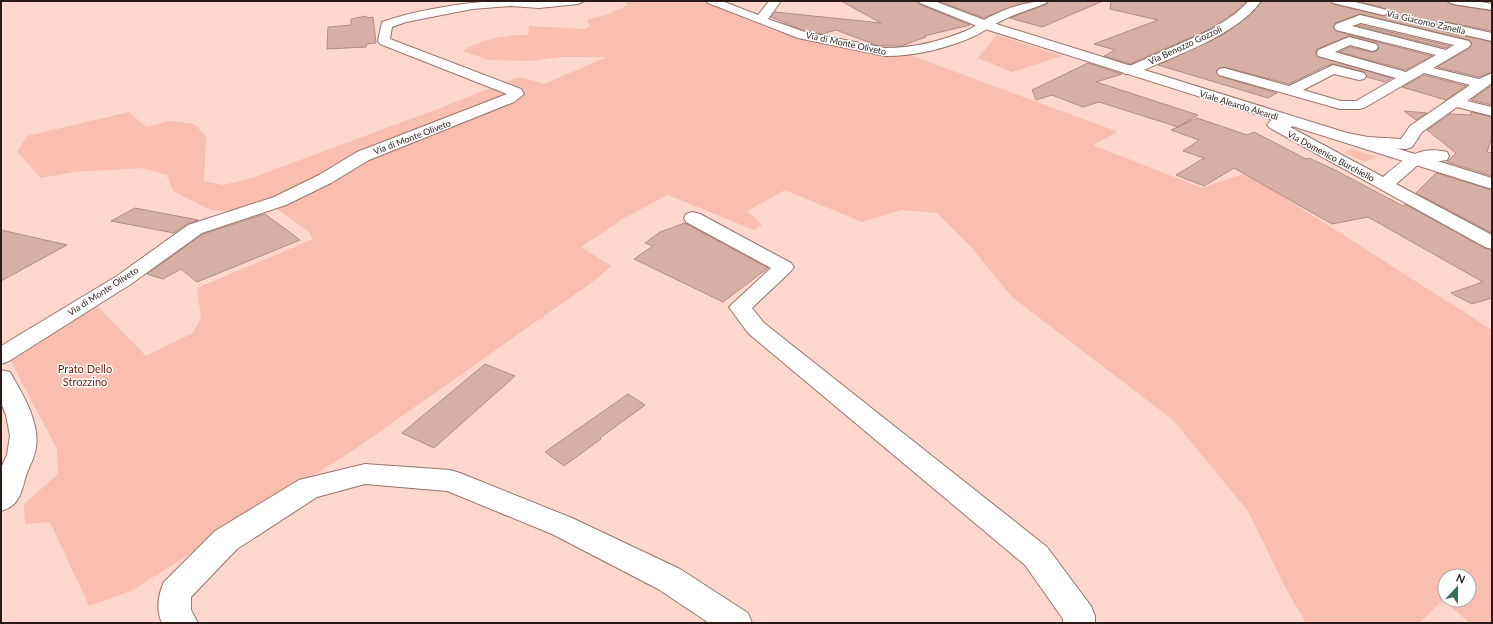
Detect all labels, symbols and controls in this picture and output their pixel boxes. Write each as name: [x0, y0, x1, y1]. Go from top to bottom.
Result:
street label: Via Giacomo Zanella: [1385, 8, 1467, 36]
street label: Via Benozzo Gozzoli: [1146, 23, 1224, 67]
street label: Via di Monte Oliveto: [805, 29, 887, 57]
street label: Viale Aleardo Aleardi: [1198, 88, 1280, 122]
street label: Via di Monte Oliveto: [372, 117, 452, 157]
street label: Via Domenico Burchiello: [1285, 128, 1377, 184]
street label: Via di Monte Oliveto: [66, 264, 140, 318]
park label: Prato Dello Strozzino: [58, 362, 112, 388]
north arrow: [1437, 568, 1477, 608]
text: N: [1455, 571, 1467, 586]

